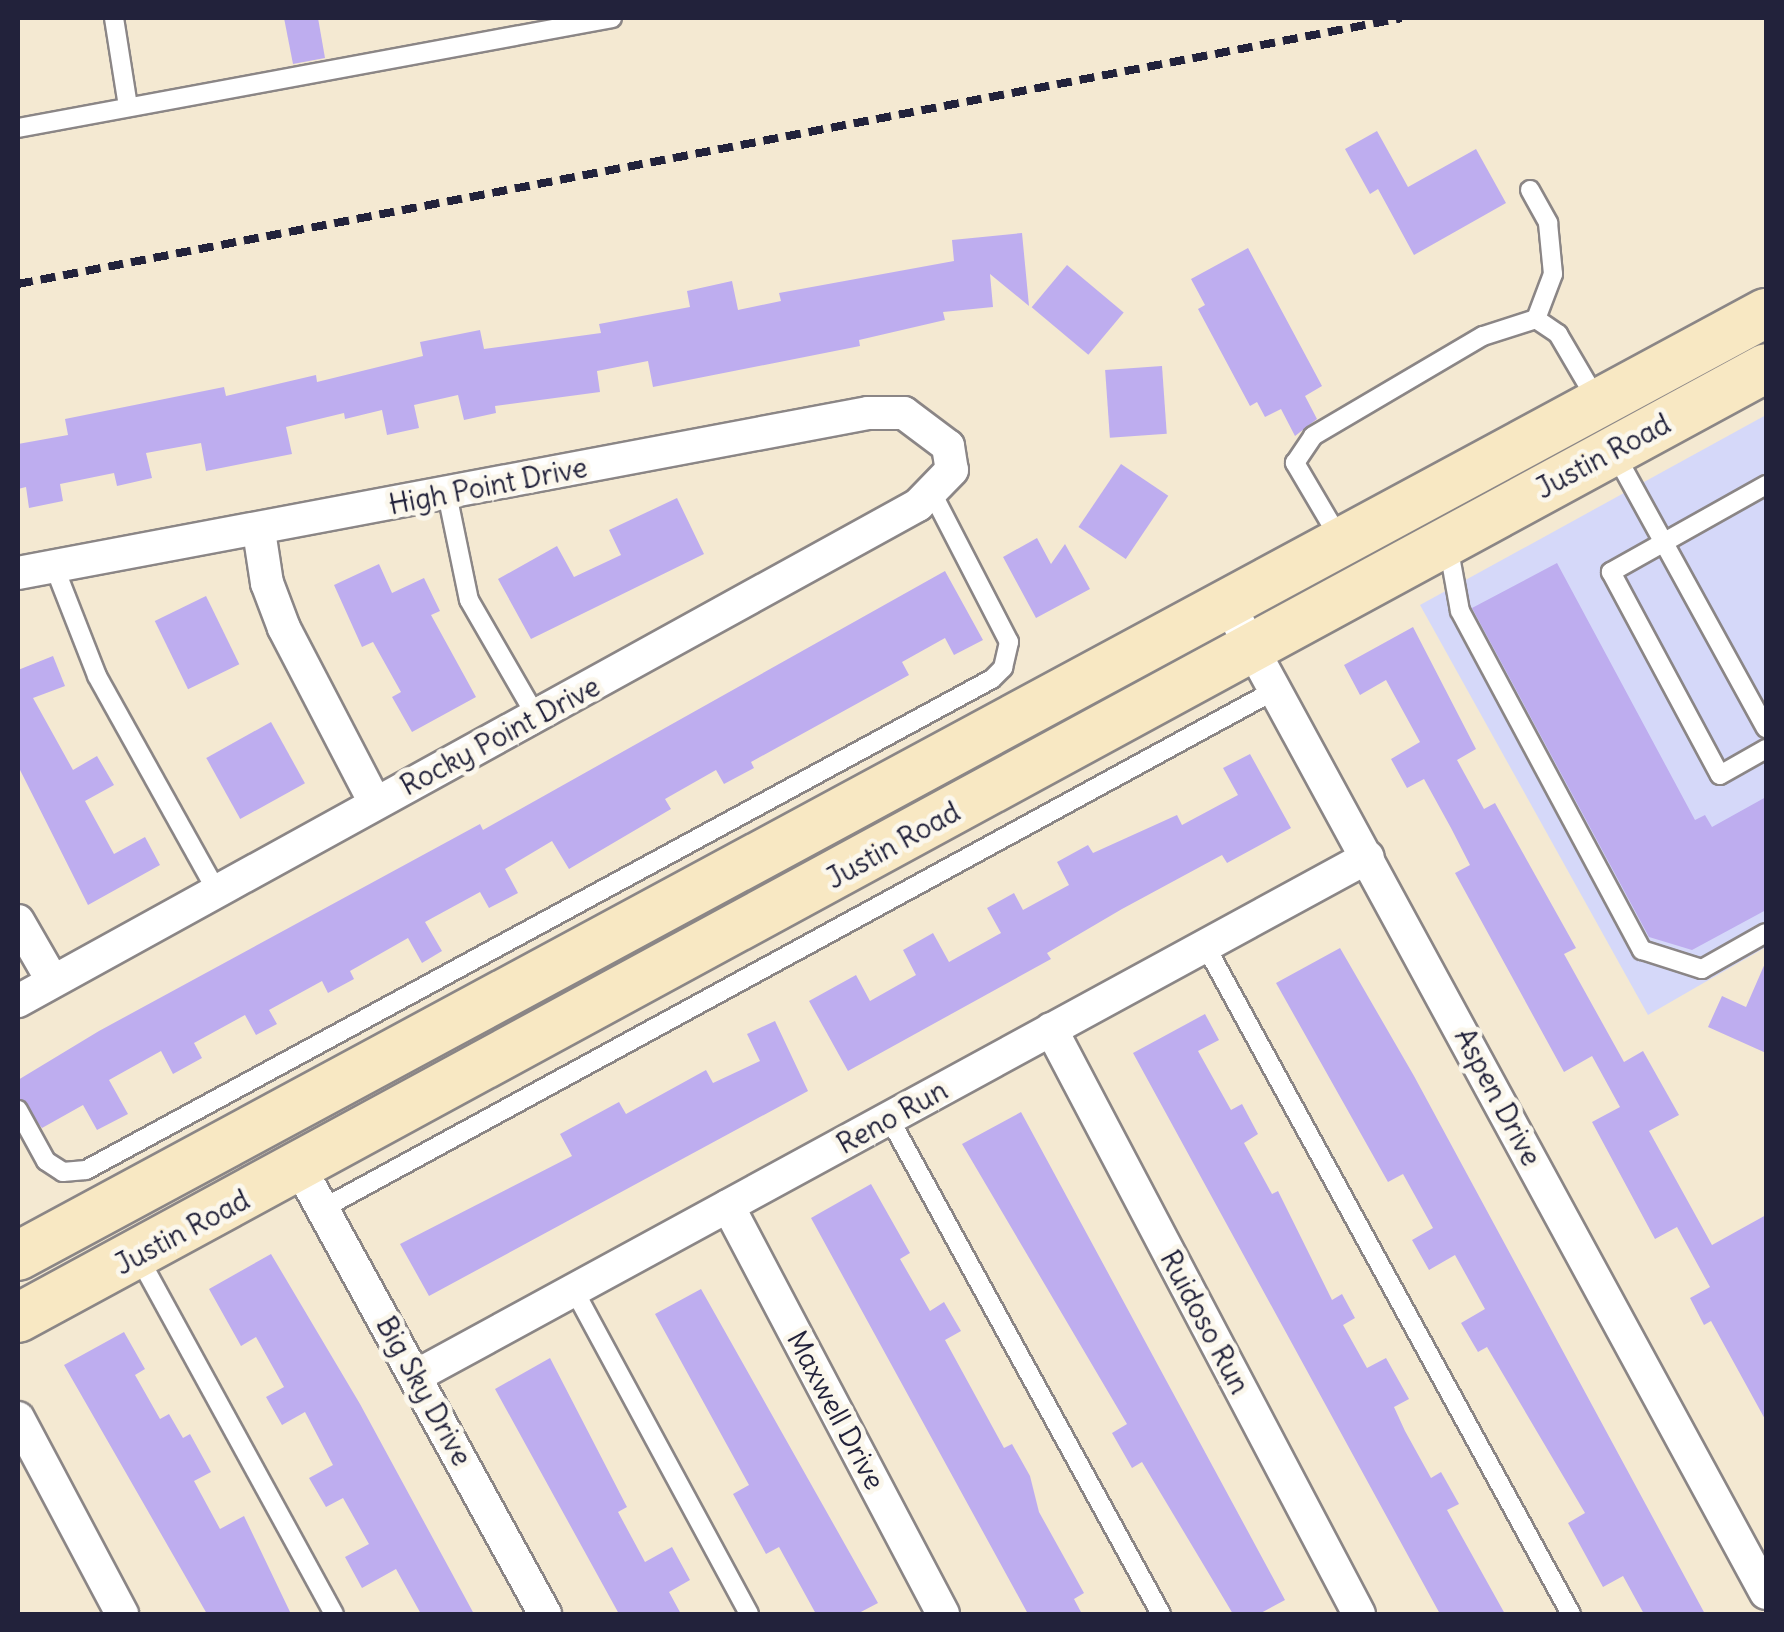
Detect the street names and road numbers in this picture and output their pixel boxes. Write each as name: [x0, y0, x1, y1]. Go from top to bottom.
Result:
street label: Justin Road: [1530, 407, 1676, 505]
street label: High Point Drive: [386, 450, 590, 522]
street label: Rocky Point Drive: [395, 669, 605, 803]
street label: Justin Road: [820, 795, 966, 895]
street label: Aspen Drive: [1448, 1023, 1548, 1171]
street label: Reno Run: [831, 1073, 953, 1161]
street label: Justin Road: [109, 1183, 255, 1281]
street label: Ruidoso Run: [1153, 1244, 1257, 1400]
street label: Big Sky Drive: [369, 1310, 479, 1472]
street label: Maxwell Drive: [780, 1325, 892, 1495]

